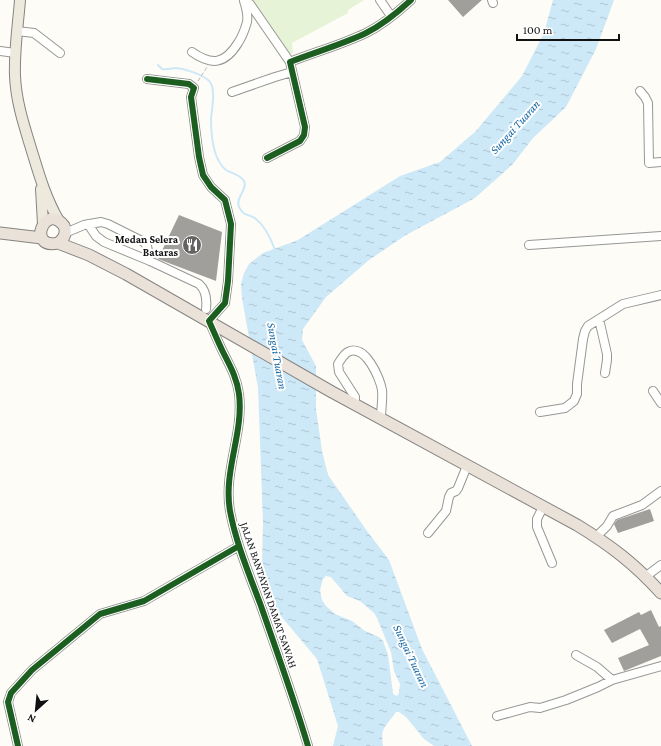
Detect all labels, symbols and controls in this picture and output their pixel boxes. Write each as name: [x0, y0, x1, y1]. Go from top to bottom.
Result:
scale bar: [517, 16, 619, 42]
text: 100 m: [523, 23, 553, 37]
water label: Sungai Tuaran: [487, 97, 543, 157]
place label: Medan Selera Bataras: [115, 233, 179, 258]
restaurant icon: Medan Selera Bataras: [181, 234, 203, 256]
water label: Sungai Tuaran: [264, 321, 290, 391]
street label: JALAN BANTAYAN DAMAT SAWAH: [237, 520, 300, 670]
water label: Sungai Tuaran: [390, 622, 432, 690]
north arrow: [16, 690, 56, 730]
text: N: [25, 712, 38, 726]

